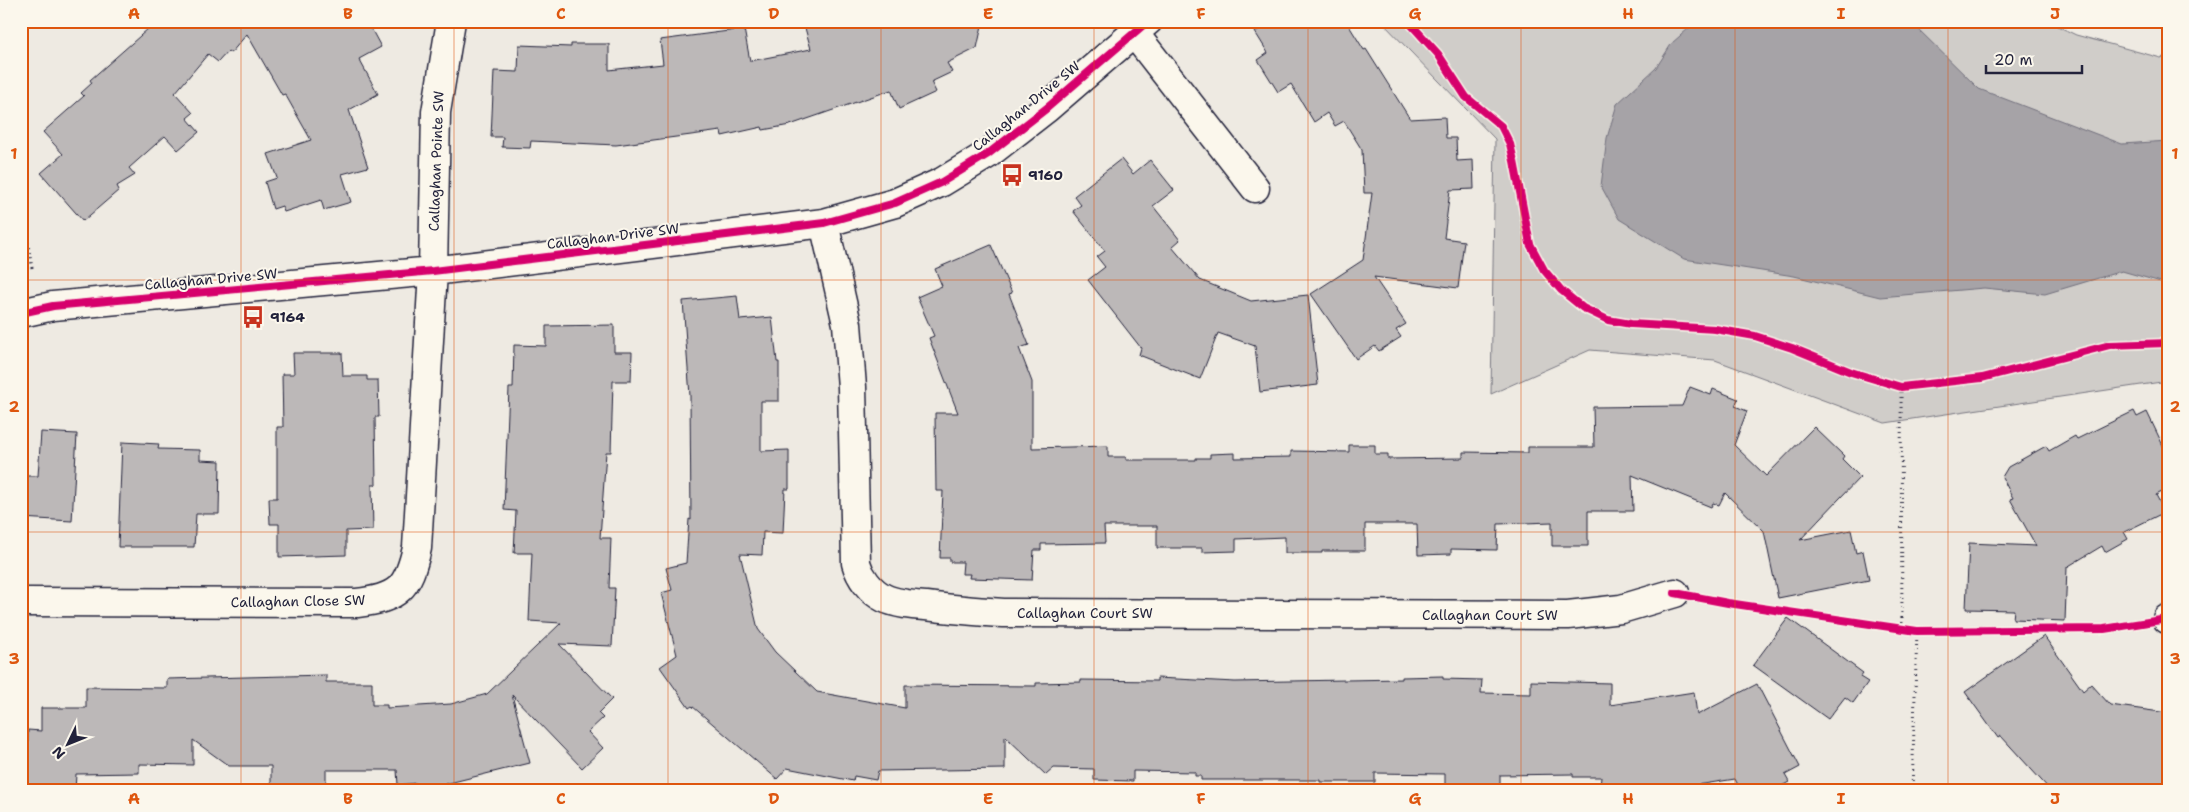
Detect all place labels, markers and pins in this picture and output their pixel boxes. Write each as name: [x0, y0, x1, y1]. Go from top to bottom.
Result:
bus stop icon: 9160: [999, 162, 1025, 188]
place label: 9160: [1028, 166, 1063, 184]
bus stop icon: 9164: [240, 304, 266, 330]
place label: 9164: [270, 308, 305, 326]

